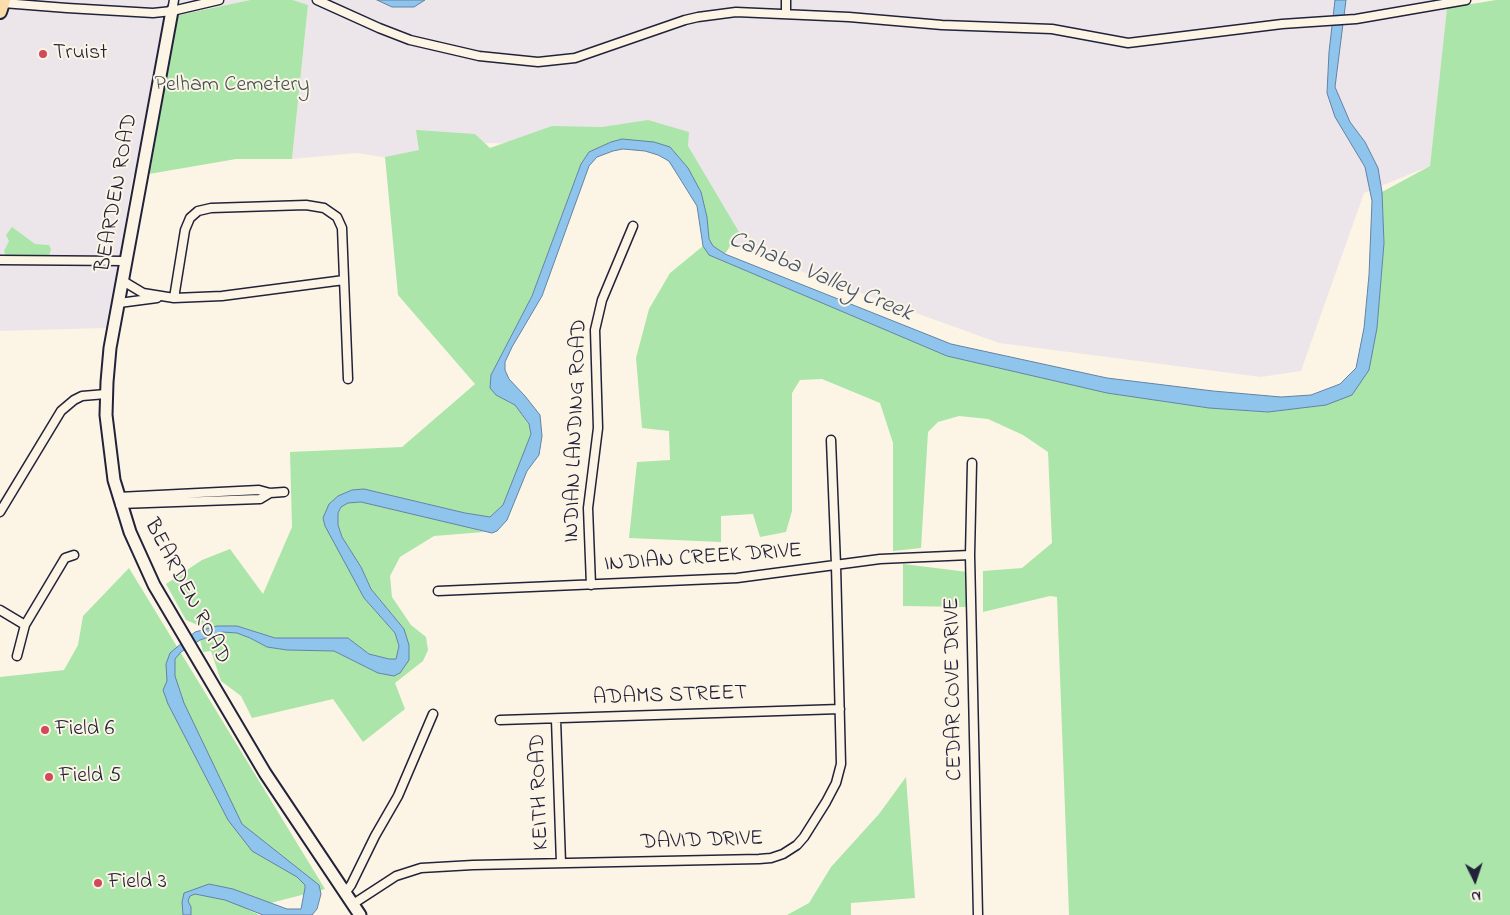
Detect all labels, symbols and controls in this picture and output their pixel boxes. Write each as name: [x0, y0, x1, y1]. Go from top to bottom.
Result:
place label: Truist: [53, 41, 107, 67]
marker: Truist: [37, 48, 49, 60]
park label: Pelham Cemetery: [154, 73, 310, 99]
street label: BEARDEN ROAD: [91, 112, 145, 274]
water label: Cahaba Valley Creek: [724, 226, 916, 330]
street label: INDIAN LANDING ROAD: [560, 319, 594, 543]
street label: BEARDEN ROAD: [137, 515, 235, 669]
street label: INDIAN CREEK DRIVE: [603, 539, 803, 579]
street label: CEDAR COVE DRIVE: [940, 597, 970, 781]
street label: ADAMS STREET: [592, 681, 748, 713]
place label: Field 6: [55, 717, 114, 743]
marker: Field 6: [39, 724, 51, 736]
street label: KEITH ROAD: [526, 733, 556, 851]
place label: Field 5: [59, 764, 121, 790]
marker: Field 5: [43, 771, 55, 783]
street label: DAVID DRIVE: [640, 827, 764, 857]
north arrow: [1450, 855, 1500, 905]
place label: Field 3: [108, 870, 167, 896]
marker: Field 3: [92, 877, 104, 889]
text: N: [1471, 885, 1482, 906]

